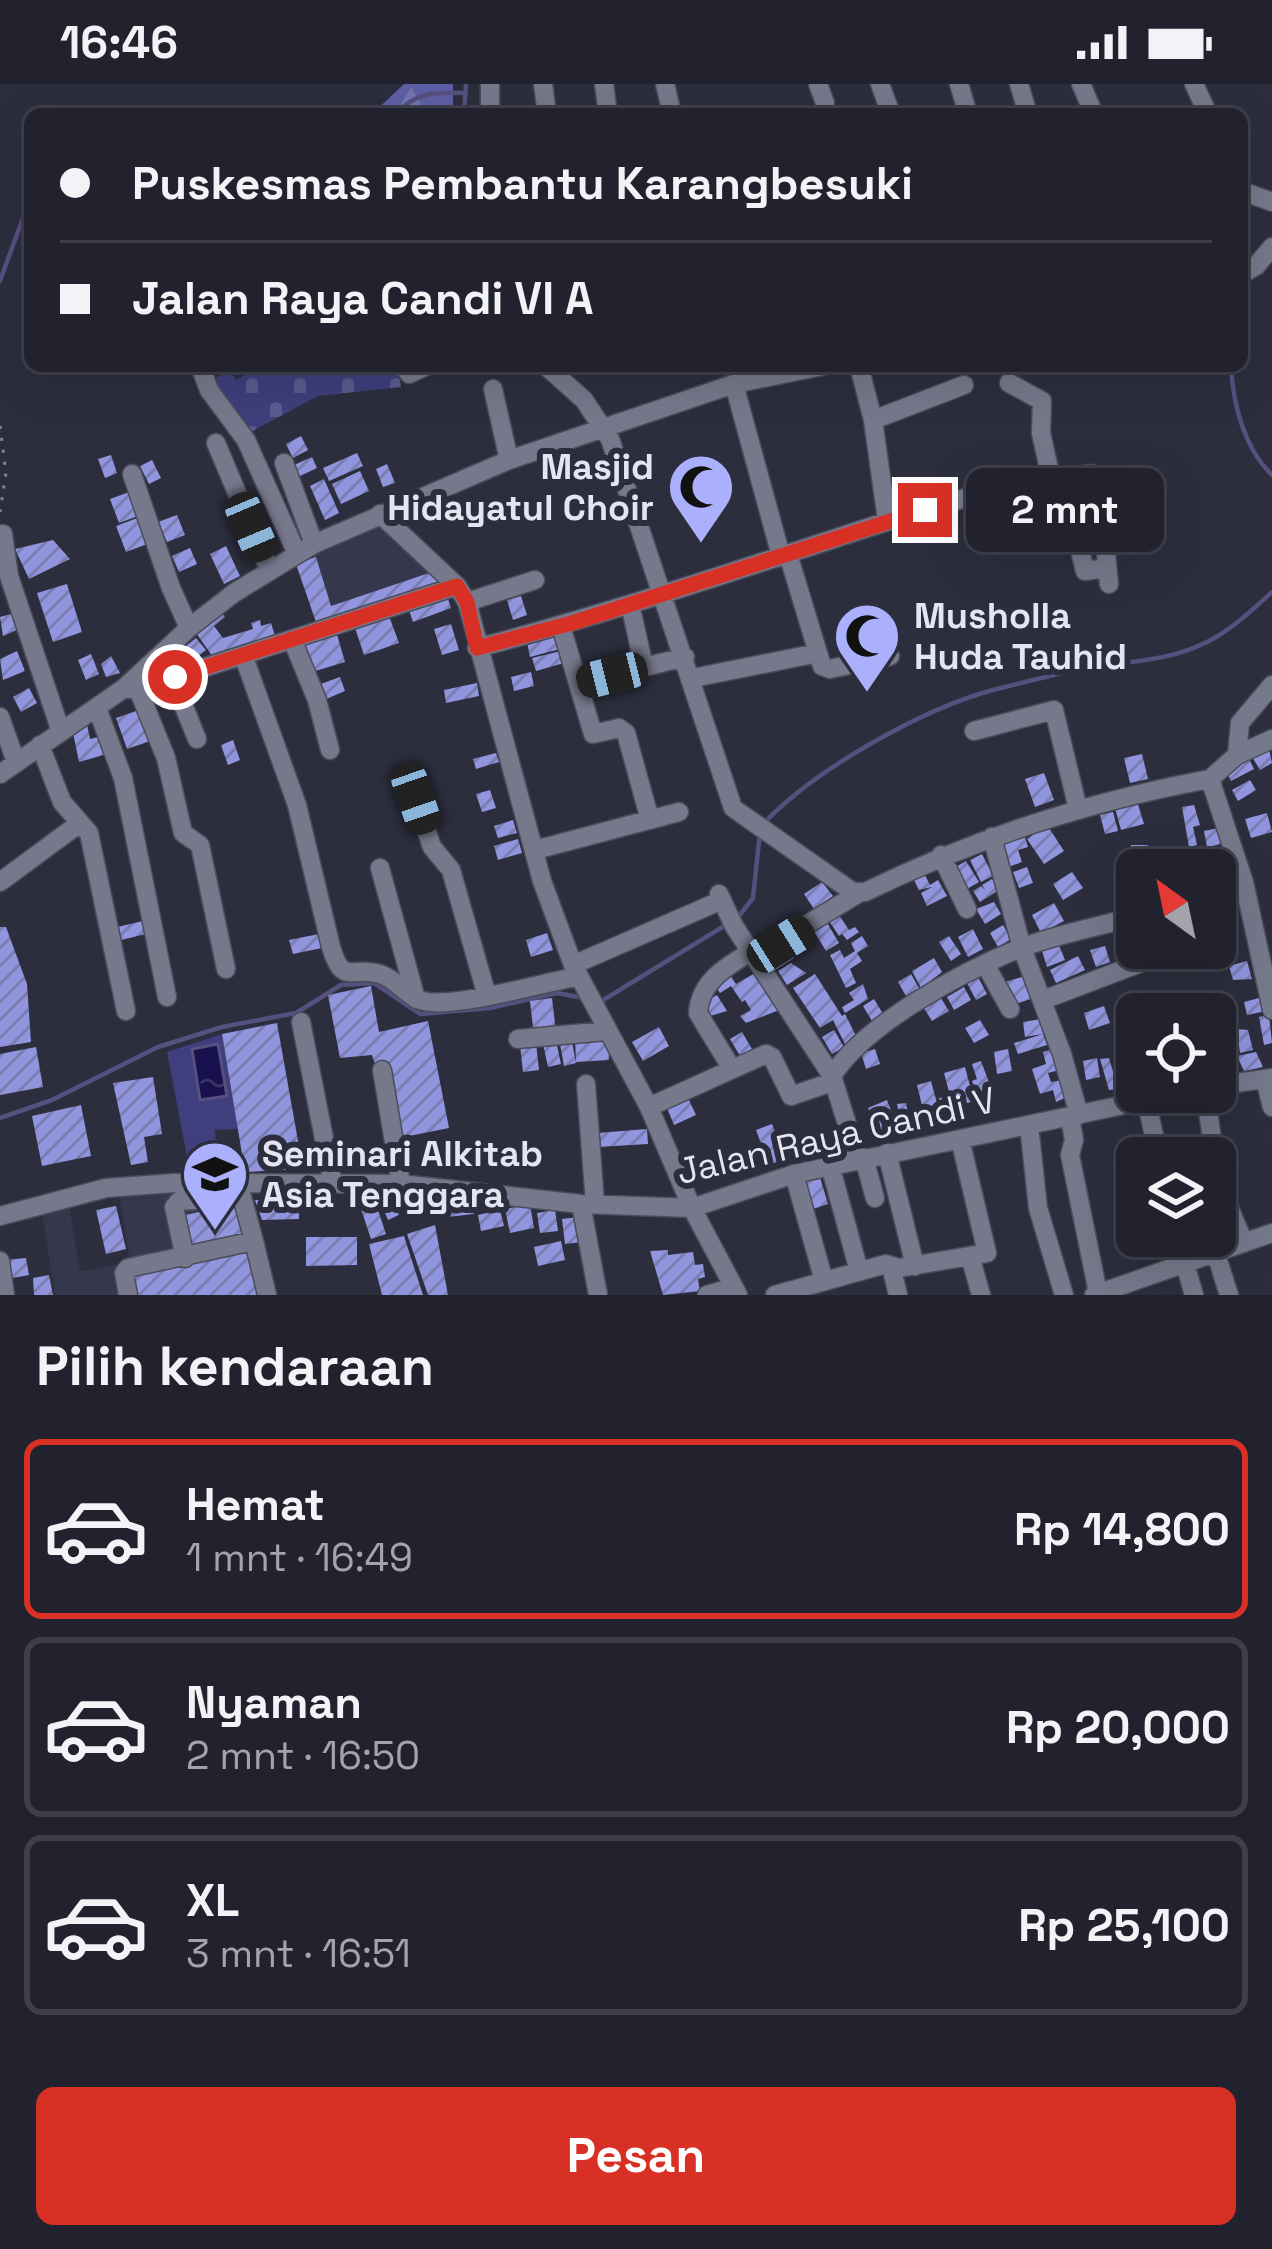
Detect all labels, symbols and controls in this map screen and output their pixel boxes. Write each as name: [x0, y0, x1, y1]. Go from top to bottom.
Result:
text: 16:46: [60, 14, 178, 71]
text: Puskesmas Pembantu Karangbesuki: [132, 155, 913, 212]
text: Jalan Raya Candi VI A: [132, 270, 593, 327]
place label: Masjid Hidayatul Choir: [387, 444, 654, 531]
mosque icon: Masjid Hidayatul Choir: [666, 452, 736, 546]
callout: 2 mnt: [967, 468, 1165, 552]
route end: [898, 483, 952, 537]
text: 2 mnt: [1011, 485, 1119, 534]
car: [220, 487, 282, 567]
place label: Musholla Huda Tauhid: [914, 593, 1127, 680]
mosque icon: Musholla Huda Tauhid: [832, 601, 902, 695]
car: [573, 649, 651, 701]
route start: [148, 650, 202, 704]
car: [387, 759, 445, 839]
north arrow: [1116, 849, 1236, 969]
map controls: [1116, 849, 1236, 1257]
car: [741, 910, 821, 978]
button: locate: [1116, 993, 1236, 1113]
street label: Jalan Raya Candi V: [672, 1077, 1000, 1195]
place label: Seminari Alkitab Asia Tenggara: [262, 1131, 543, 1218]
button: layers: [1116, 1137, 1236, 1257]
school or university icon: Seminari Alkitab Asia Tenggara: [180, 1139, 250, 1233]
text: Pilih kendaraan: [36, 1332, 434, 1401]
icon: car: [42, 1475, 150, 1583]
text: Hemat: [186, 1476, 325, 1533]
text: Rp 14,800: [1014, 1501, 1230, 1558]
text: 1 mnt · 16:49: [186, 1533, 413, 1582]
icon: car: [42, 1673, 150, 1781]
text: Nyaman: [186, 1674, 362, 1731]
text: Rp 20,000: [1006, 1699, 1230, 1756]
text: 2 mnt · 16:50: [186, 1731, 420, 1780]
icon: car: [42, 1871, 150, 1979]
text: XL: [186, 1872, 239, 1929]
text: Rp 25,100: [1018, 1897, 1230, 1954]
text: 3 mnt · 16:51: [186, 1929, 411, 1978]
button: Pesan: [36, 2087, 1236, 2225]

